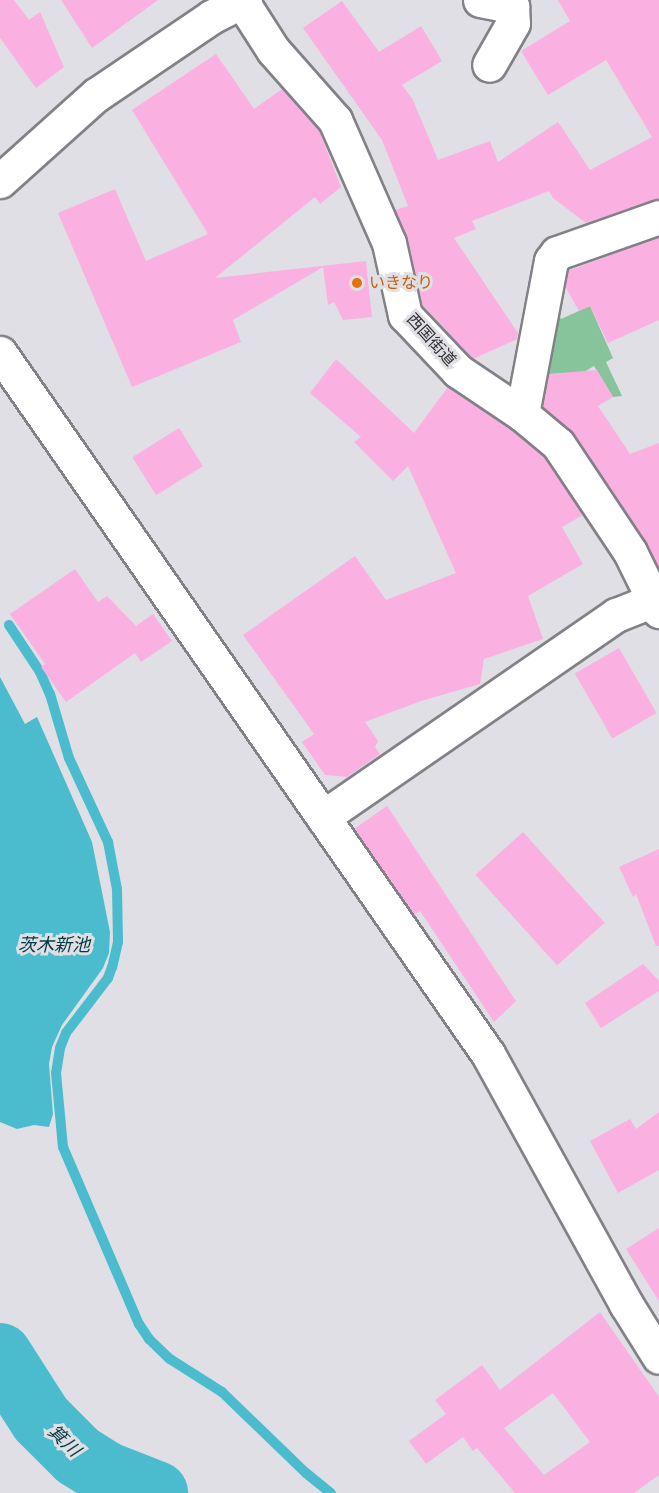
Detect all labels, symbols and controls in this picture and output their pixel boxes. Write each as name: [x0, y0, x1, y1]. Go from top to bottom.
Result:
place label: いきなり: [369, 273, 433, 293]
marker: いきなり: [350, 276, 364, 290]
street label: 西国街道: [402, 310, 460, 370]
water label: 茨木新池: [18, 934, 90, 956]
water label: 箕川: [43, 1421, 85, 1461]

